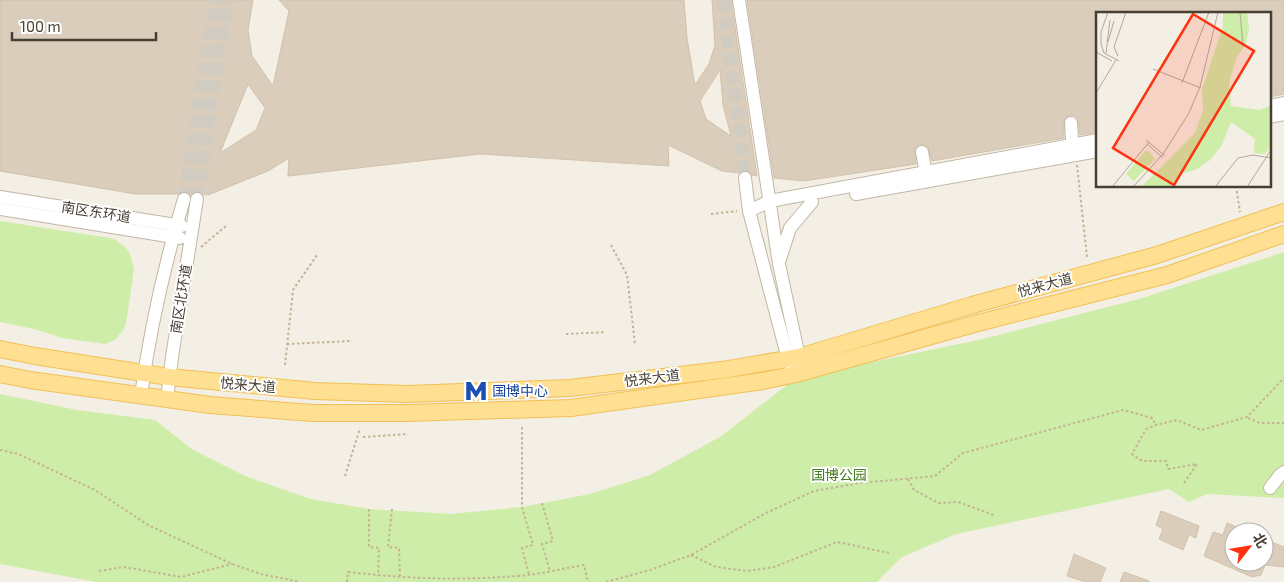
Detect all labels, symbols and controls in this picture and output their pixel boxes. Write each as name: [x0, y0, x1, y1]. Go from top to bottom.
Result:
scale bar: [12, 10, 156, 42]
inset map: [1096, 12, 1272, 188]
text: 100 m: [20, 17, 61, 35]
street label: 南区东环道: [60, 198, 132, 225]
street label: 南区北环道: [167, 263, 194, 335]
street label: 悦来大道: [1016, 269, 1074, 300]
street label: 悦来大道: [623, 366, 681, 389]
street label: 悦来大道: [219, 374, 277, 395]
metro station icon: 国博中心: [463, 378, 489, 404]
place label: 国博中心: [492, 382, 548, 399]
park label: 国博公园: [811, 466, 867, 483]
north arrow: [1224, 522, 1274, 572]
text: 北: [1250, 530, 1271, 550]

